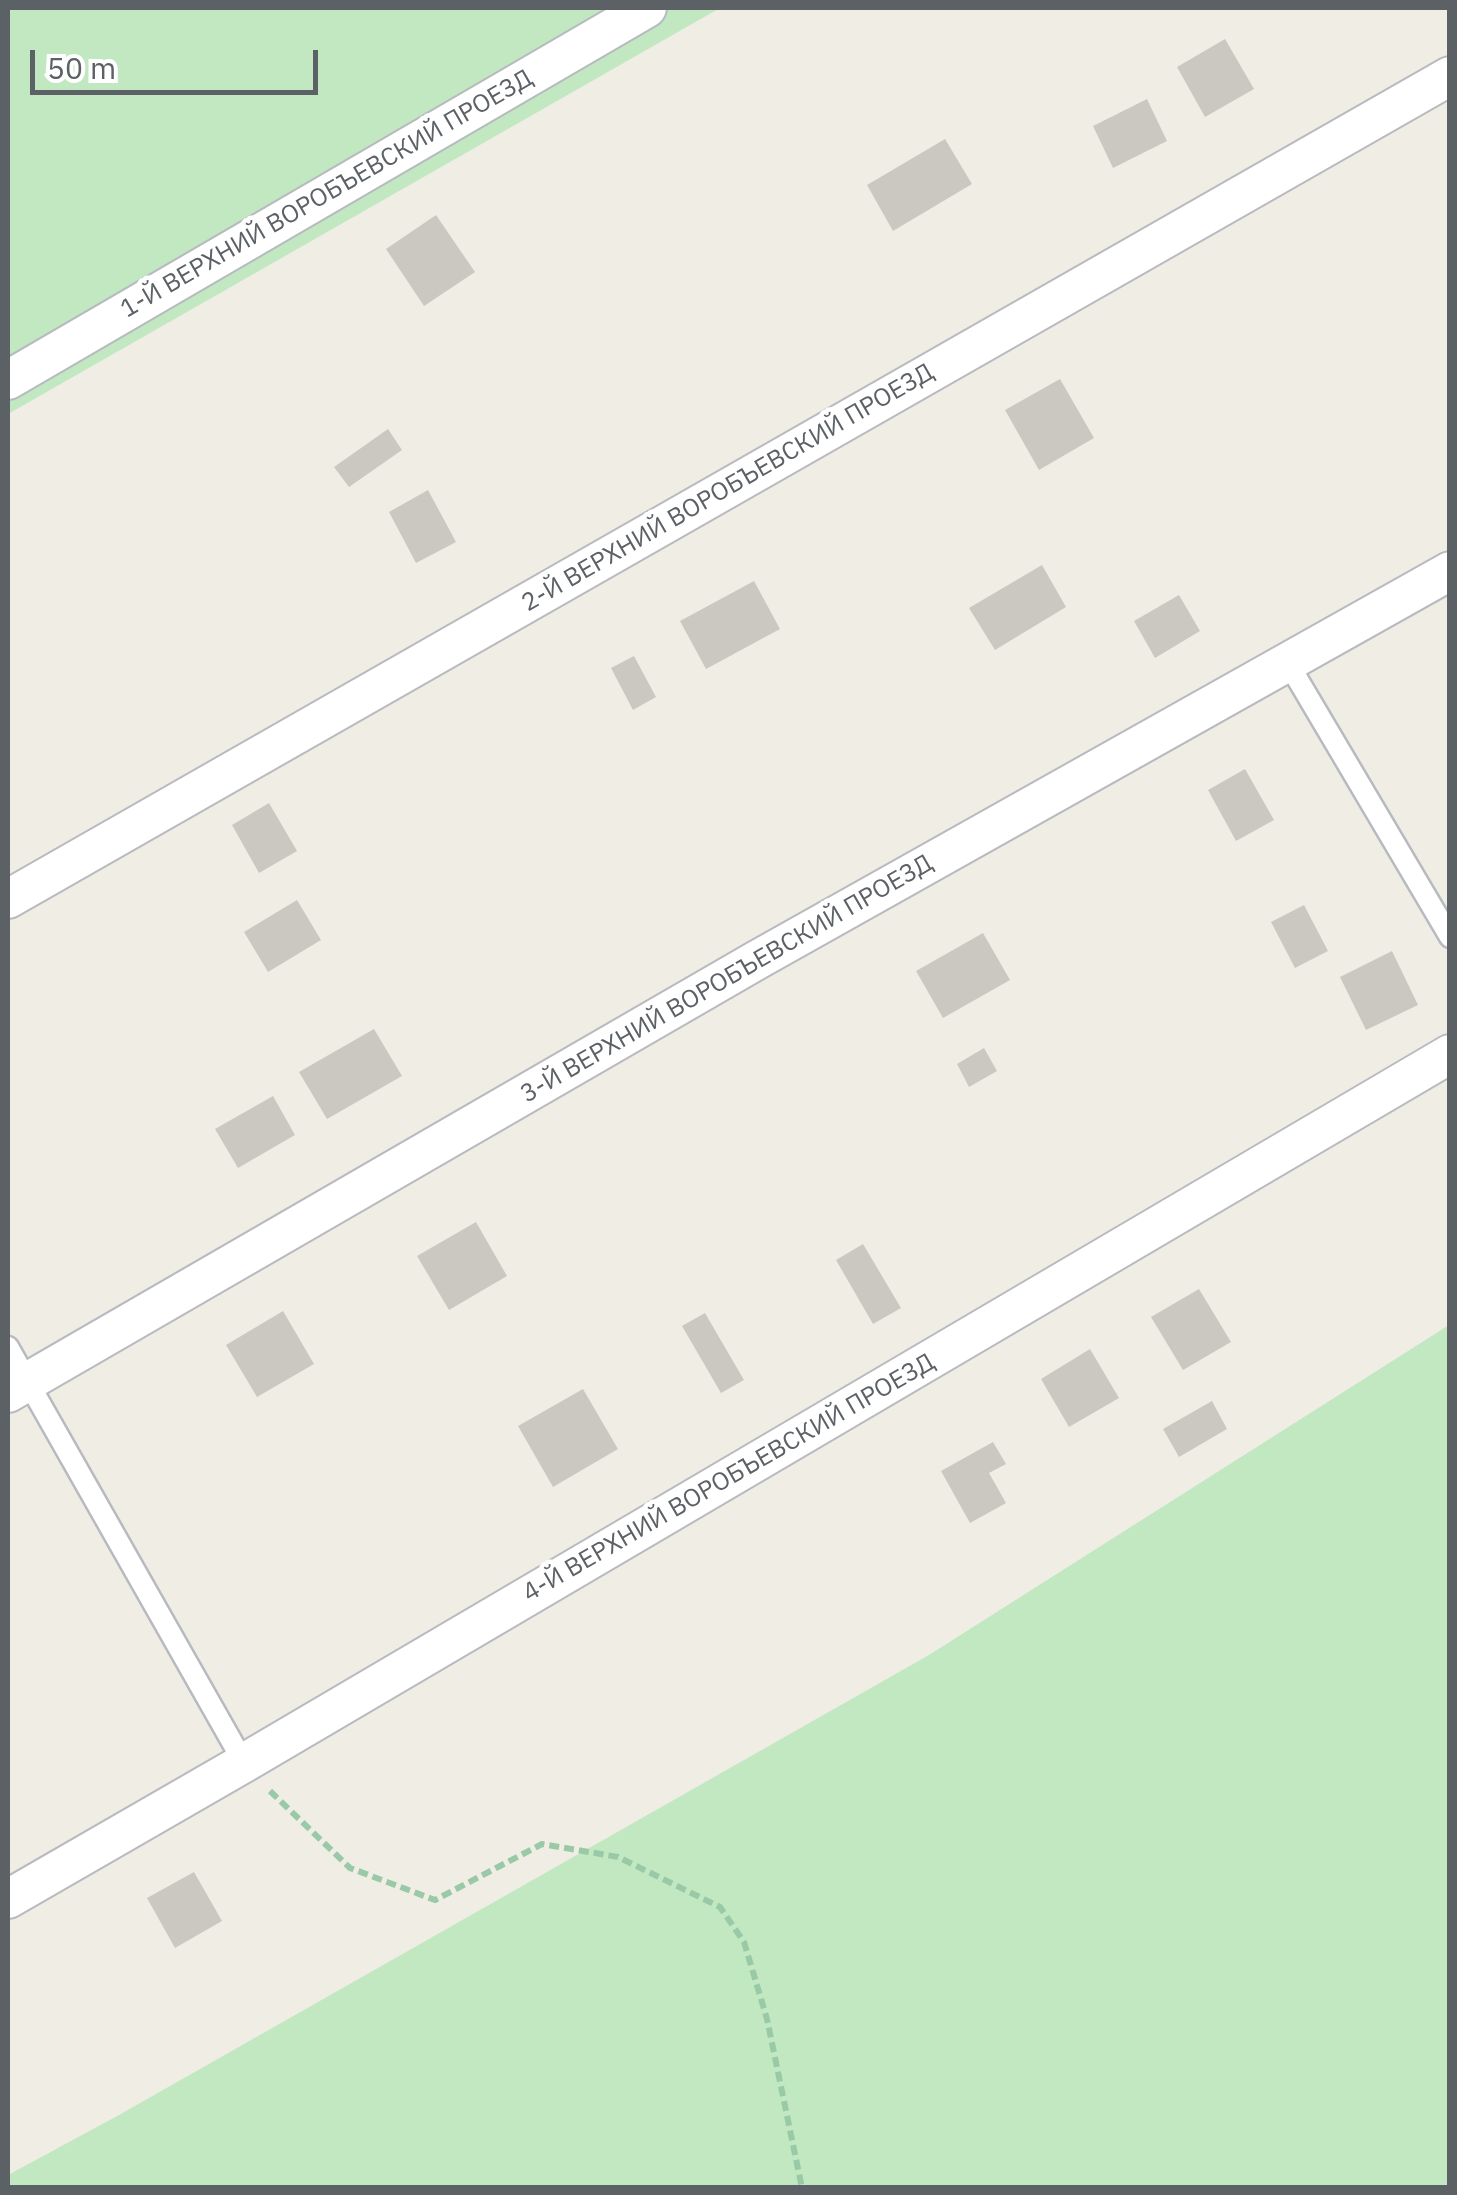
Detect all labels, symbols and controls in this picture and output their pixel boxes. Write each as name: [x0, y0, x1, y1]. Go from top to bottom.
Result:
scale bar: [35, 30, 322, 92]
text: 50 m: [47, 48, 116, 87]
street label: 1-Й ВЕРХНИЙ ВОРОБЪЕВСКИЙ ПРОЕЗД: [116, 63, 538, 325]
street label: 2-Й ВЕРХНИЙ ВОРОБЪЕВСКИЙ ПРОЕЗД: [517, 357, 939, 619]
street label: 3-Й ВЕРХНИЙ ВОРОБЪЕВСКИЙ ПРОЕЗД: [516, 848, 938, 1110]
street label: 4-Й ВЕРХНИЙ ВОРОБЪЕВСКИЙ ПРОЕЗД: [518, 1347, 940, 1609]

